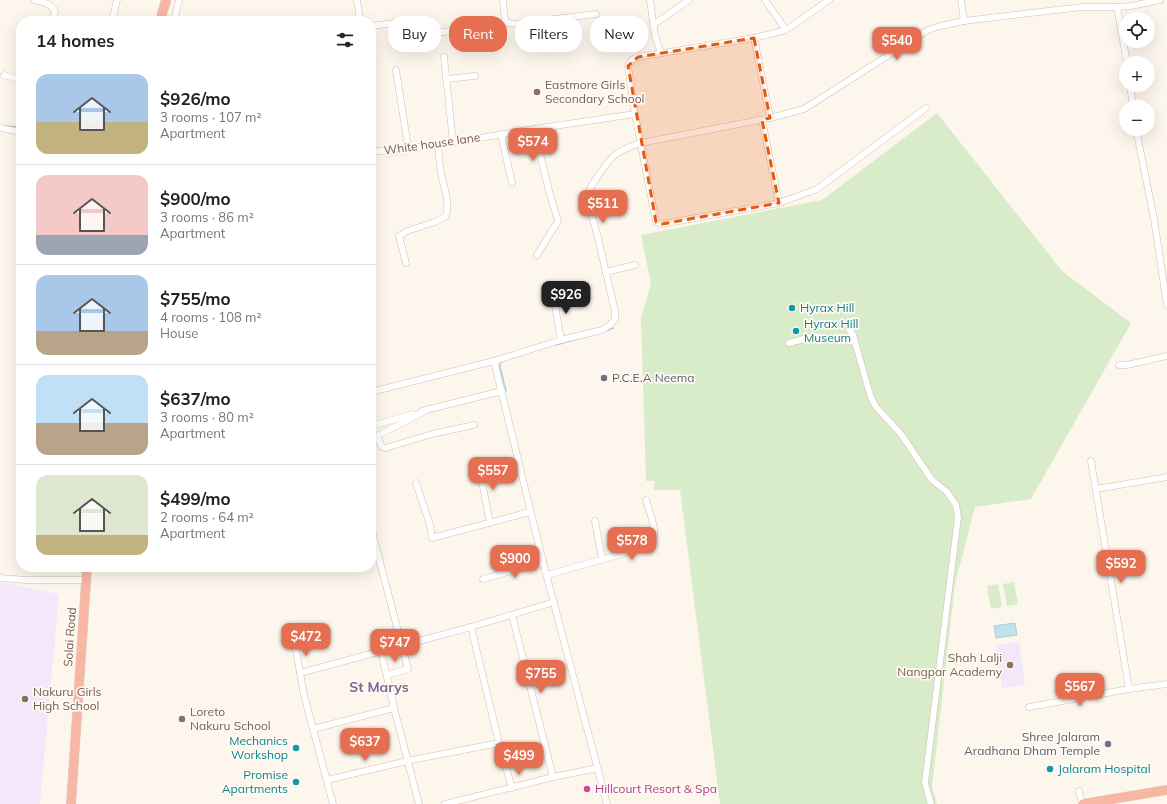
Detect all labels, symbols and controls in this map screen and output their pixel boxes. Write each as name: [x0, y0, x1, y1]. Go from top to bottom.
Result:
map controls: [1119, 12, 1155, 136]
button: locate: [1119, 12, 1155, 48]
chip: Buy: [388, 16, 441, 52]
chip: Rent: [449, 16, 507, 52]
chip: Filters: [515, 16, 582, 52]
chip: New: [590, 16, 648, 52]
pin: $540: [873, 27, 921, 61]
icon: filters: [334, 29, 356, 51]
text: 14 homes: [36, 30, 115, 51]
text: $540: [881, 32, 913, 48]
button: +: [1119, 56, 1155, 92]
place label: Eastmore Girls Secondary School: [545, 77, 644, 106]
marker: Eastmore Girls Secondary School: [532, 87, 542, 97]
text: $926/mo: [160, 88, 231, 109]
icon: home: [68, 90, 116, 138]
button: −: [1119, 100, 1155, 136]
text: 3 rooms · 107 m²: [160, 109, 261, 125]
text: Apartment: [160, 125, 225, 141]
pin: $574: [509, 128, 557, 162]
street label: White house lane: [383, 129, 481, 158]
text: $574: [517, 133, 549, 149]
text: $900/mo: [160, 188, 231, 209]
pin: $511: [579, 190, 627, 224]
icon: home: [68, 191, 116, 239]
text: $511: [587, 195, 619, 211]
text: 3 rooms · 86 m²: [160, 209, 254, 225]
text: Apartment: [160, 225, 225, 241]
pin: $926: [542, 281, 590, 315]
text: $926: [550, 286, 582, 302]
text: $755/mo: [160, 288, 231, 309]
icon: home: [68, 291, 116, 339]
place label: Hyrax Hill: [800, 300, 854, 315]
marker: Hyrax Hill: [787, 303, 797, 313]
text: 4 rooms · 108 m²: [160, 309, 261, 325]
place label: Hyrax Hill Museum: [804, 316, 858, 345]
text: House: [160, 325, 198, 341]
marker: Hyrax Hill Museum: [791, 326, 801, 336]
place label: P.C.E.A Neema: [612, 370, 694, 385]
marker: P.C.E.A Neema: [599, 373, 609, 383]
text: $637/mo: [160, 388, 231, 409]
icon: home: [68, 391, 116, 439]
text: 3 rooms · 80 m²: [160, 409, 254, 425]
text: Apartment: [160, 425, 225, 441]
pin: $557: [469, 457, 517, 491]
text: $557: [477, 462, 509, 478]
text: $499/mo: [160, 488, 231, 509]
icon: home: [68, 491, 116, 539]
text: 2 rooms · 64 m²: [160, 509, 254, 525]
text: Apartment: [160, 525, 225, 541]
pin: $578: [608, 527, 656, 561]
text: $578: [616, 532, 648, 548]
pin: $900: [491, 545, 539, 579]
text: $900: [499, 550, 531, 566]
pin: $592: [1097, 550, 1145, 584]
text: $592: [1105, 555, 1137, 571]
street label: Solai Road: [60, 607, 79, 667]
pin: $472: [282, 623, 330, 657]
text: $472: [290, 628, 322, 644]
pin: $747: [371, 629, 419, 663]
text: $747: [379, 634, 411, 650]
place label: Shah Lalji Nangpar Academy: [897, 650, 1003, 679]
pin: $755: [517, 660, 565, 694]
marker: Shah Lalji Nangpar Academy: [1005, 660, 1015, 670]
text: $755: [525, 665, 557, 681]
pin: $567: [1056, 673, 1104, 707]
district label: St Marys: [349, 678, 409, 696]
text: $567: [1064, 678, 1096, 694]
place label: Nakuru Girls High School: [33, 684, 102, 713]
marker: Nakuru Girls High School: [20, 694, 30, 704]
place label: Loreto Nakuru School: [190, 704, 271, 733]
marker: Loreto Nakuru School: [177, 714, 187, 724]
pin: $637: [341, 728, 389, 762]
place label: Shree Jalaram Aradhana Dham Temple: [964, 729, 1100, 758]
place label: Mechanics Workshop: [229, 733, 288, 762]
text: $637: [349, 733, 381, 749]
marker: Shree Jalaram Aradhana Dham Temple: [1103, 739, 1113, 749]
pin: $499: [495, 742, 543, 776]
marker: Mechanics Workshop: [291, 743, 301, 753]
text: $499: [503, 747, 535, 763]
place label: Jalaram Hospital: [1058, 761, 1151, 776]
marker: Jalaram Hospital: [1045, 764, 1055, 774]
place label: Promise Apartments: [222, 767, 288, 796]
marker: Promise Apartments: [291, 777, 301, 787]
place label: Hillcourt Resort & Spa: [595, 781, 717, 796]
marker: Hillcourt Resort & Spa: [582, 784, 592, 794]

